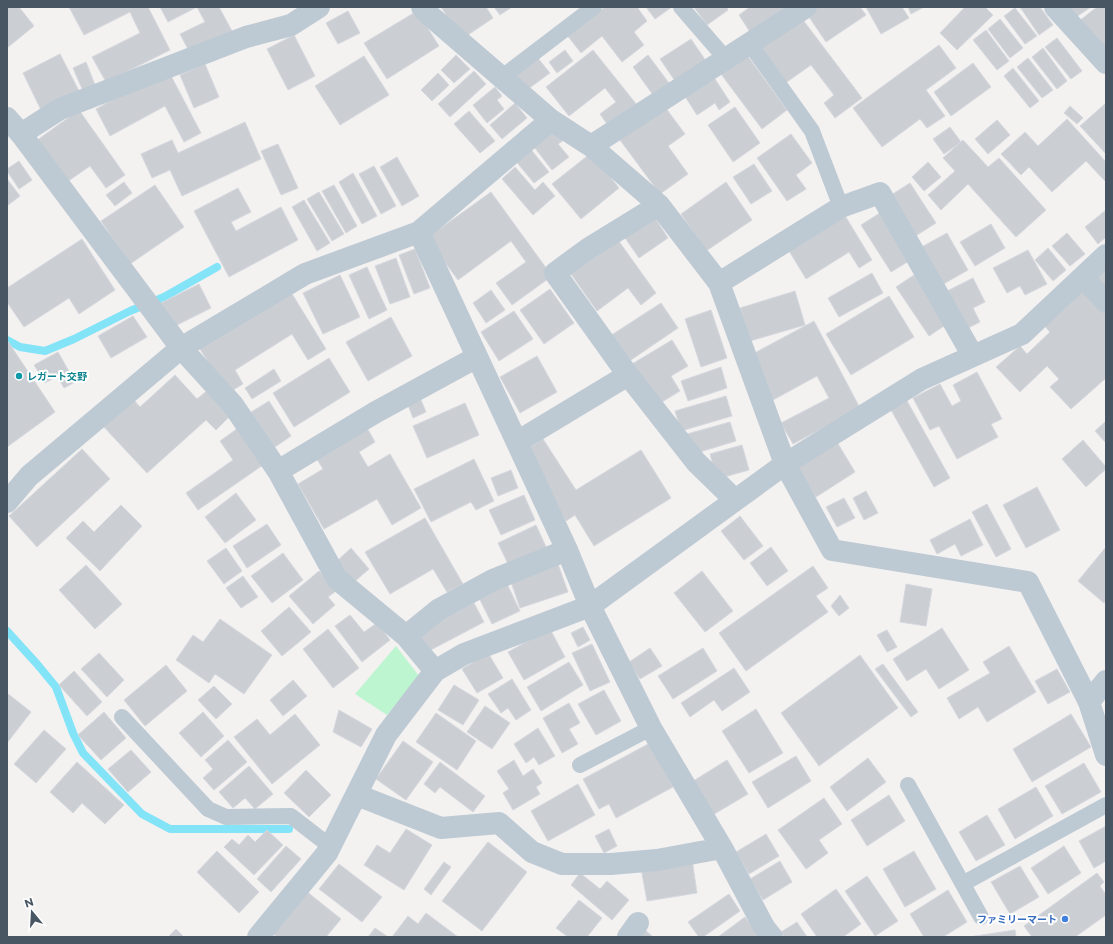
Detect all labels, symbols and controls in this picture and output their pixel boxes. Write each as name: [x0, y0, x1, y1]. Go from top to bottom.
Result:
place label: レガート交野: [27, 370, 88, 383]
marker: レガート交野: [14, 371, 24, 381]
north arrow: [12, 892, 52, 932]
text: N: [23, 894, 35, 911]
place label: ファミリーマート: [977, 913, 1057, 926]
marker: ファミリーマート: [1060, 914, 1070, 924]

